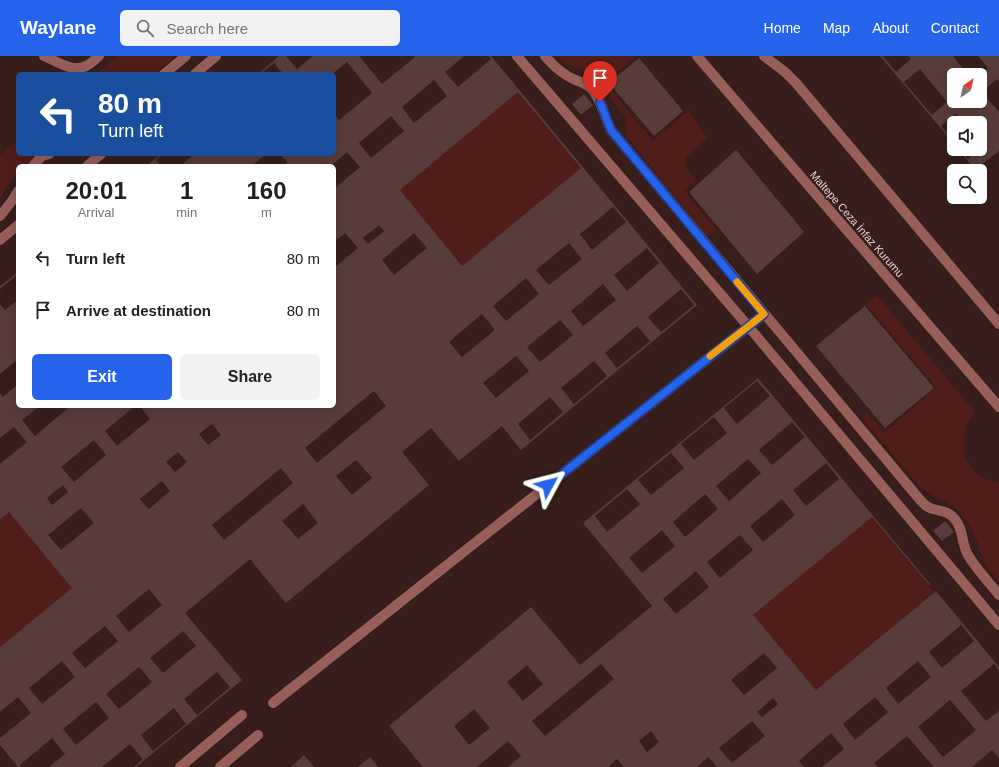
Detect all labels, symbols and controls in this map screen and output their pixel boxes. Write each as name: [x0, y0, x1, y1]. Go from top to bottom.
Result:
search box: [120, 10, 400, 46]
text: Waylane: [20, 17, 96, 38]
icon: search: [134, 17, 156, 39]
text: Search here: [166, 20, 248, 37]
text: Home: [764, 20, 801, 36]
text: Map: [823, 20, 850, 36]
text: About: [872, 20, 909, 36]
text: Contact: [931, 20, 979, 36]
pin: [583, 61, 617, 102]
icon: arrive: [589, 67, 611, 89]
north arrow: [947, 68, 987, 108]
map controls: [947, 68, 987, 204]
icon: left: [32, 88, 84, 140]
text: 80 m: [98, 88, 162, 119]
button: sound: [947, 116, 987, 156]
text: Turn left: [98, 121, 163, 141]
button: search: [947, 164, 987, 204]
street label: Maltepe Ceza İnfaz Kurumu: [808, 169, 906, 279]
text: 20:01: [65, 177, 127, 204]
text: 1: [180, 177, 193, 204]
text: 160: [247, 177, 287, 204]
text: Arrival: [78, 205, 115, 220]
text: min: [176, 205, 197, 220]
text: m: [261, 205, 272, 220]
icon: left: [32, 247, 54, 269]
text: Turn left: [66, 250, 125, 267]
text: 80 m: [287, 250, 320, 267]
icon: arrive: [32, 299, 54, 321]
text: Arrive at destination: [66, 302, 211, 319]
text: 80 m: [287, 302, 320, 319]
button: Exit: [32, 354, 172, 400]
button: Share: [180, 354, 320, 400]
position arrow: [527, 464, 569, 506]

